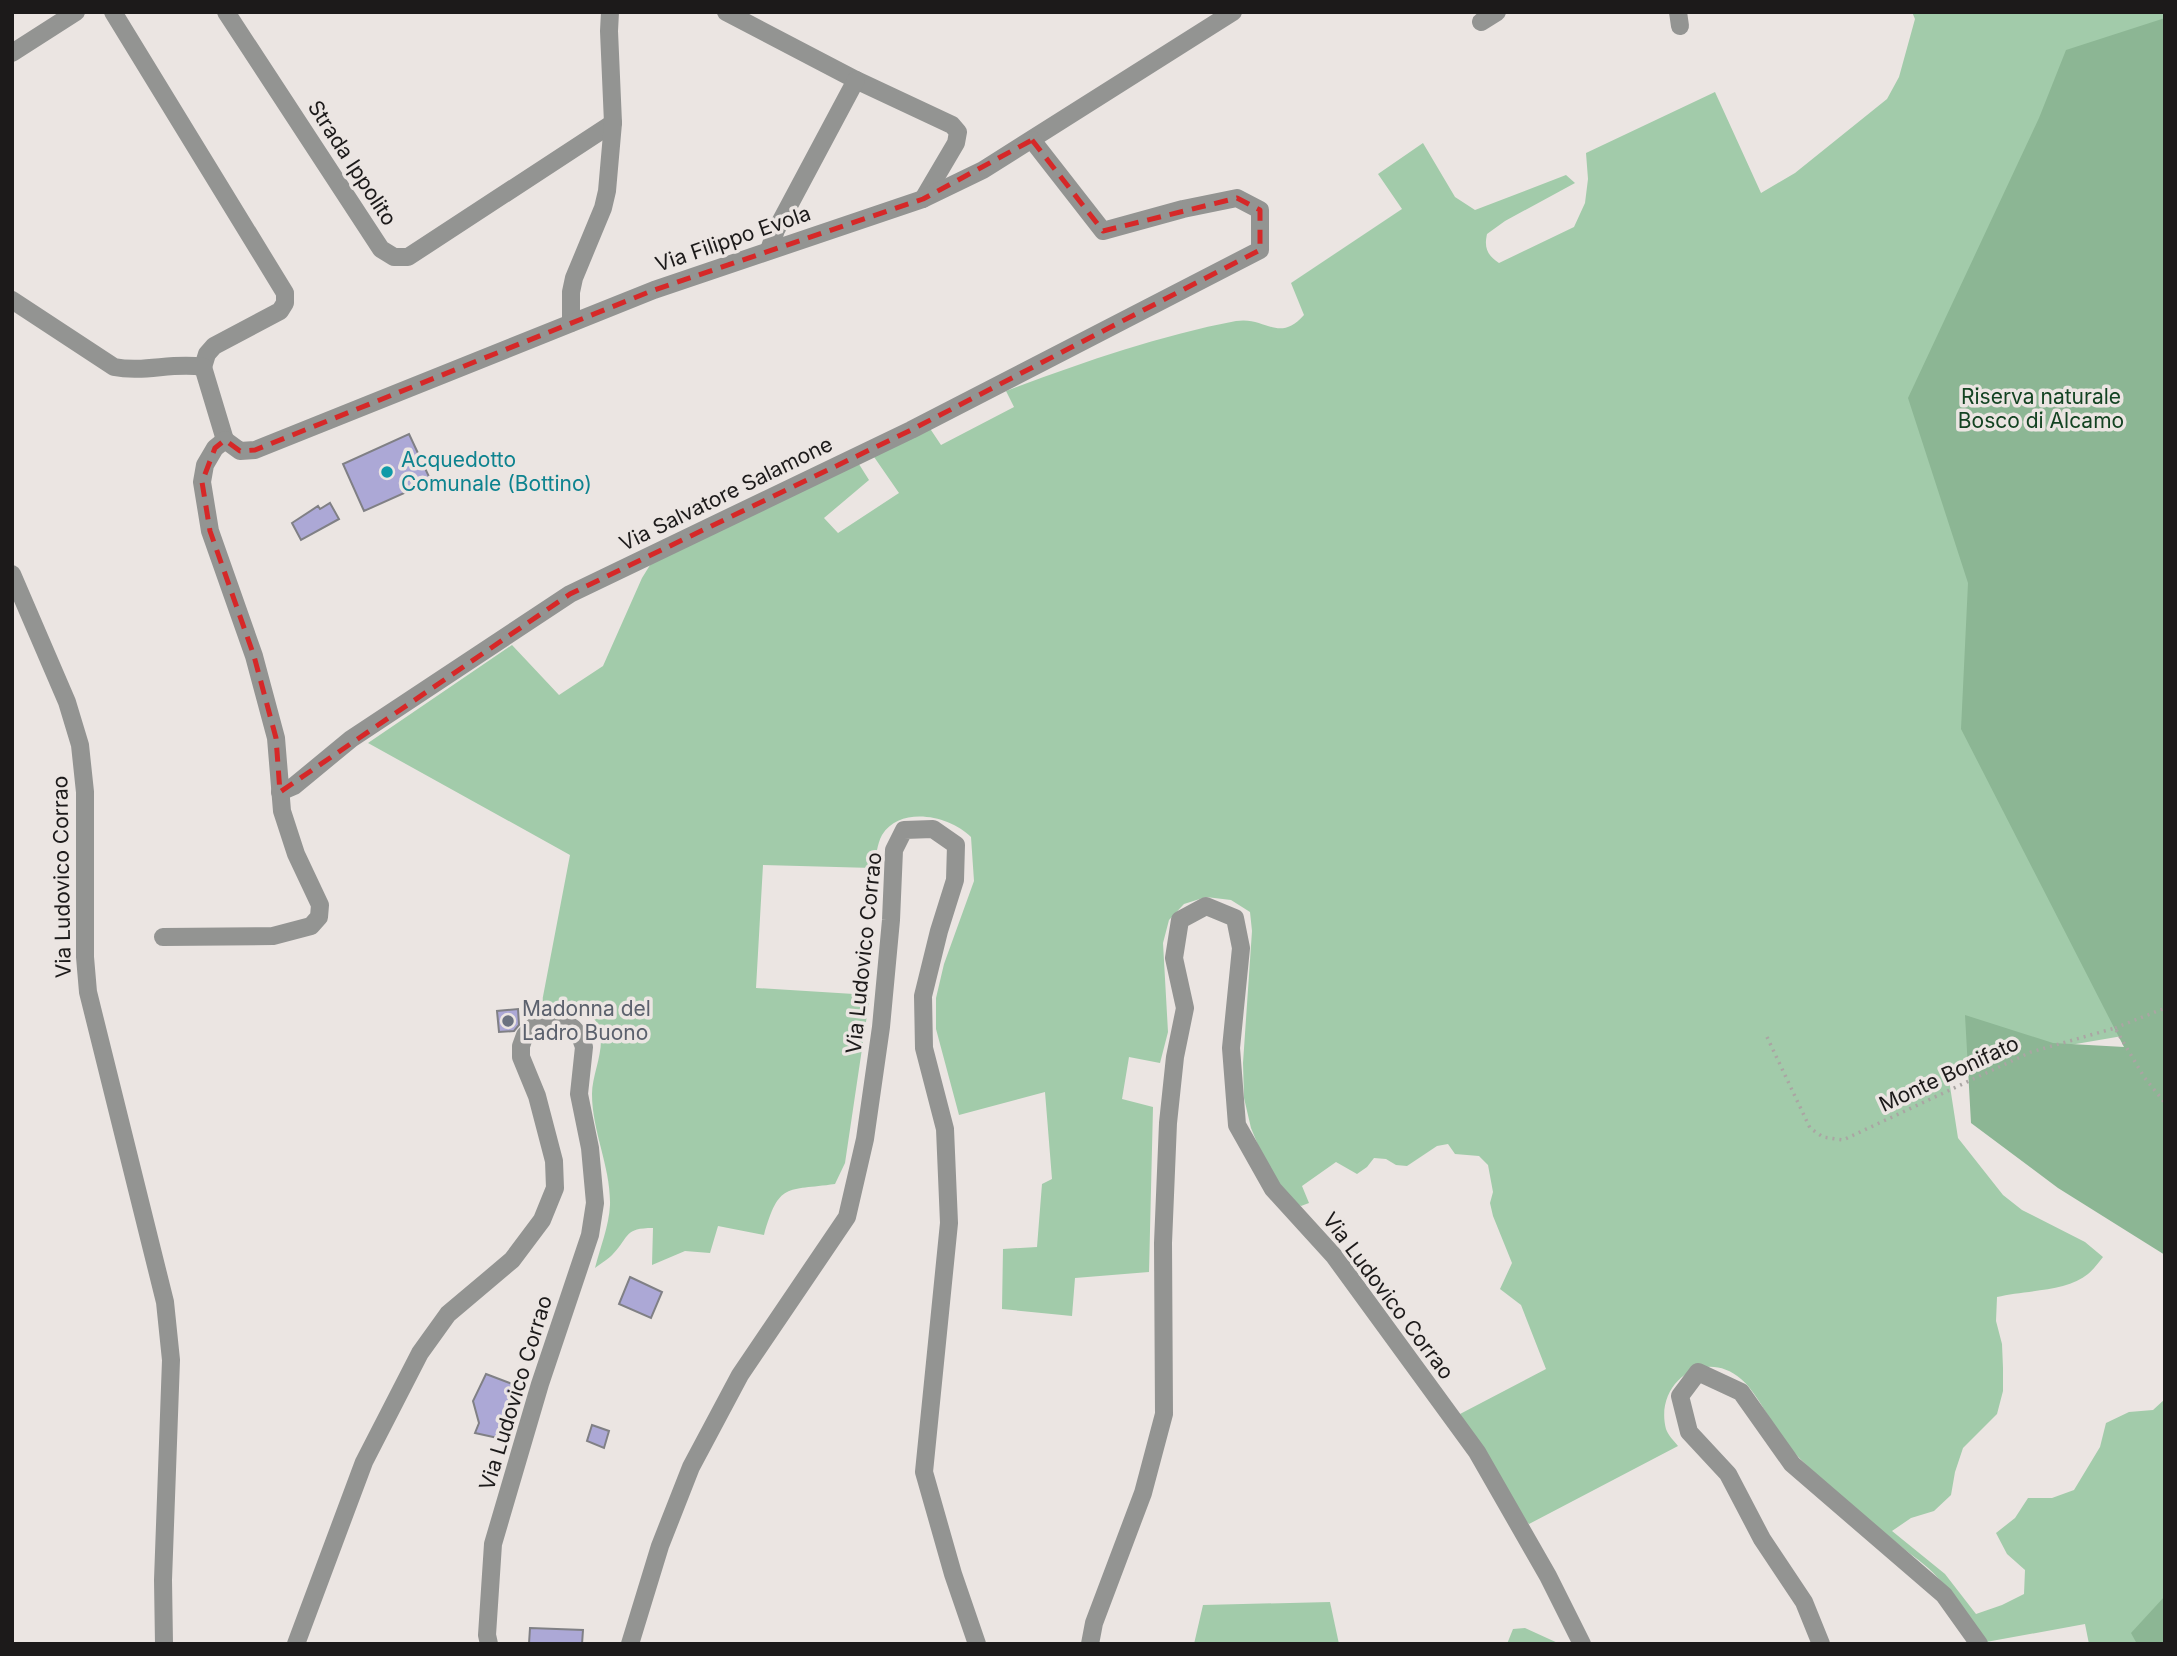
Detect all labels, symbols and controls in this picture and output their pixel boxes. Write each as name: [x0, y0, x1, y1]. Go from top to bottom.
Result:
street label: Strada Ippolito: [303, 96, 402, 230]
street label: Via Filippo Evola: [652, 200, 814, 277]
park label: Riserva naturale Bosco di Alcamo: [1958, 384, 2124, 433]
street label: Via Salvatore Salamone: [615, 431, 836, 556]
place label: Acquedotto Comunale (Bottino): [401, 447, 592, 496]
marker: Acquedotto Comunale (Bottino): [379, 464, 395, 480]
street label: Via Ludovico Corrao: [47, 776, 76, 978]
street label: Via Ludovico Corrao: [840, 851, 887, 1055]
place label: Madonna del Ladro Buono: [522, 996, 651, 1045]
marker: Madonna del Ladro Buono: [500, 1013, 516, 1029]
street label: Monte Bonifato: [1875, 1030, 2023, 1117]
street label: Via Ludovico Corrao: [1317, 1207, 1459, 1384]
street label: Via Ludovico Corrao: [474, 1292, 557, 1493]

